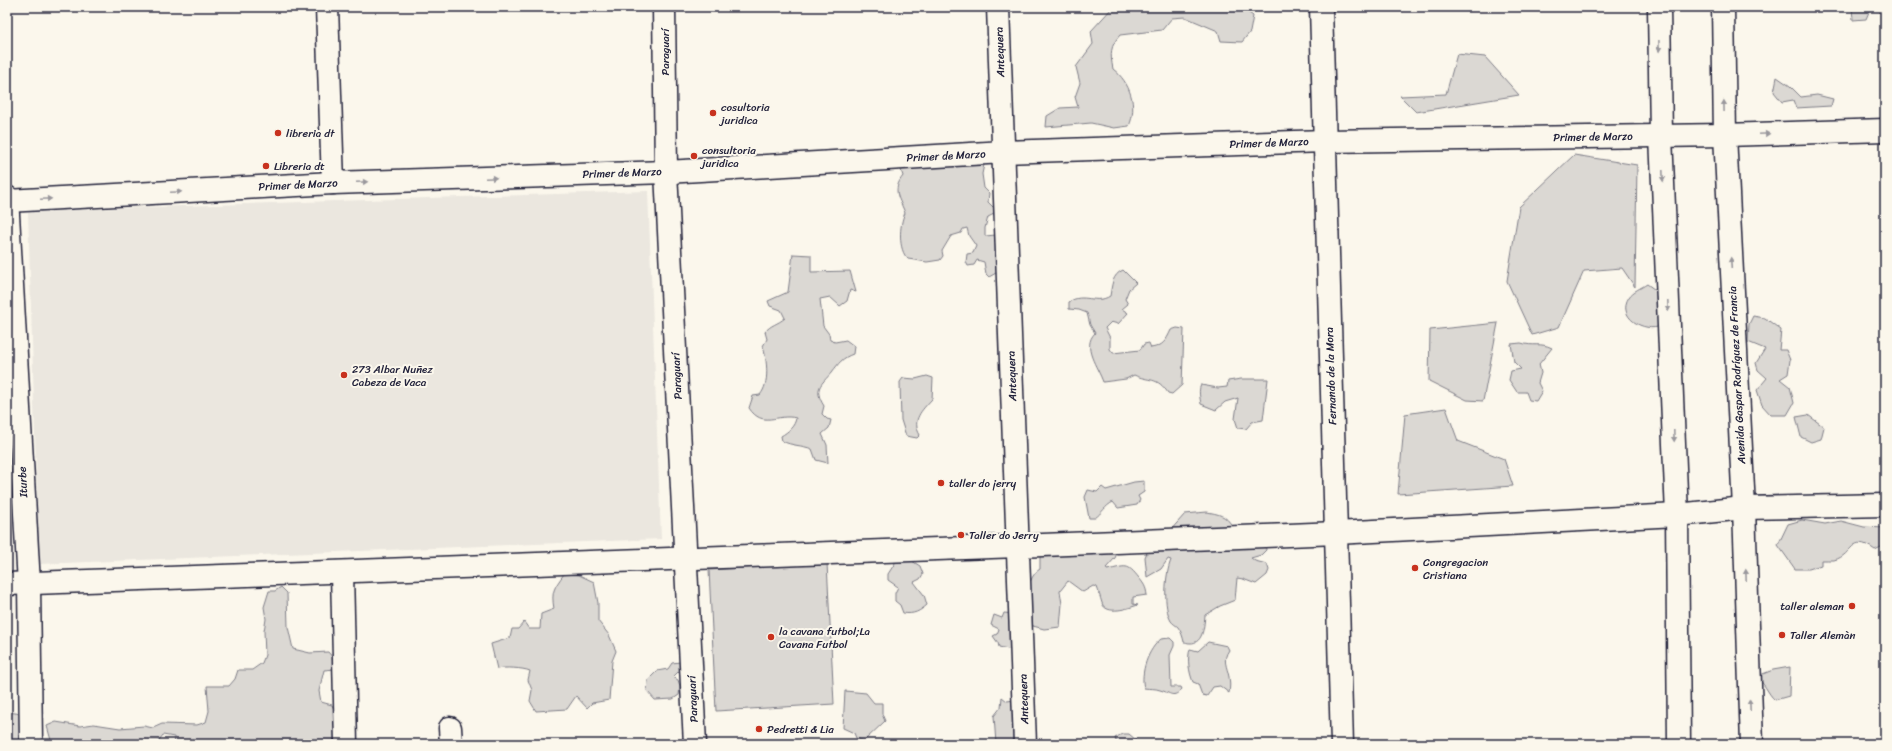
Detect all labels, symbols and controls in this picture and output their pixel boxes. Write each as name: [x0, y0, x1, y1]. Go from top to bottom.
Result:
street label: Antequera: [990, 26, 1010, 78]
street label: Paraguarí: [656, 27, 675, 75]
one-way arrow: [1656, 40, 1662, 53]
place label: cosultoria juridica: [718, 98, 770, 130]
one-way arrow: [1721, 99, 1727, 112]
marker: cosultoria juridica: [708, 108, 718, 118]
place label: libreria dt: [286, 124, 335, 143]
street label: Primer de Marzo: [1553, 127, 1633, 147]
marker: libreria dt: [273, 128, 283, 138]
one-way arrow: [1758, 130, 1770, 137]
street label: Primer de Marzo: [1229, 132, 1309, 154]
place label: consultoria juridica: [699, 141, 756, 173]
street label: Primer de Marzo: [906, 144, 987, 168]
marker: consultoria juridica: [689, 151, 699, 161]
place label: Libreria dt: [274, 157, 325, 176]
marker: Libreria dt: [261, 161, 271, 171]
street label: Primer de Marzo: [582, 162, 662, 184]
one-way arrow: [1659, 170, 1666, 182]
street label: Primer de Marzo: [258, 173, 339, 197]
one-way arrow: [485, 175, 498, 181]
one-way arrow: [355, 179, 368, 186]
one-way arrow: [170, 189, 183, 195]
one-way arrow: [40, 196, 53, 202]
one-way arrow: [1728, 257, 1735, 269]
street label: Avenida Gaspar Rodríguez de Francia: [1723, 285, 1751, 465]
one-way arrow: [1665, 300, 1671, 313]
street label: Fernando de la Mora: [1320, 326, 1342, 425]
street label: Paraguarí: [666, 350, 688, 400]
street label: Antequera: [1002, 350, 1022, 402]
place label: 273 Albar Nuñez Cabeza de Vaca: [352, 360, 433, 392]
marker: 273 Albar Nuñez Cabeza de Vaca: [339, 370, 349, 380]
one-way arrow: [1670, 430, 1677, 442]
street label: Iturbe: [13, 466, 33, 499]
place label: taller do jerry: [949, 474, 1017, 493]
marker: taller do jerry: [936, 478, 946, 488]
place label: Taller do Jerry: [969, 526, 1039, 545]
marker: Taller do Jerry: [956, 530, 966, 540]
place label: Congregacion Cristiana: [1423, 553, 1488, 585]
marker: Congregacion Cristiana: [1410, 563, 1420, 573]
one-way arrow: [1743, 569, 1750, 581]
place label: taller aleman: [1780, 597, 1844, 616]
marker: taller aleman: [1847, 601, 1857, 611]
place label: la cavana futbol;La Cavana Futbol: [779, 622, 871, 654]
place label: Taller Alemàn: [1790, 626, 1856, 645]
marker: Taller Alemàn: [1777, 630, 1787, 640]
marker: la cavana futbol;La Cavana Futbol: [766, 632, 776, 642]
street label: Paraguarí: [682, 673, 704, 723]
street label: Antequera: [1014, 673, 1034, 725]
one-way arrow: [1747, 699, 1754, 711]
place label: Pedretti & Lia: [767, 720, 834, 739]
marker: Pedretti & Lia: [754, 724, 764, 734]

